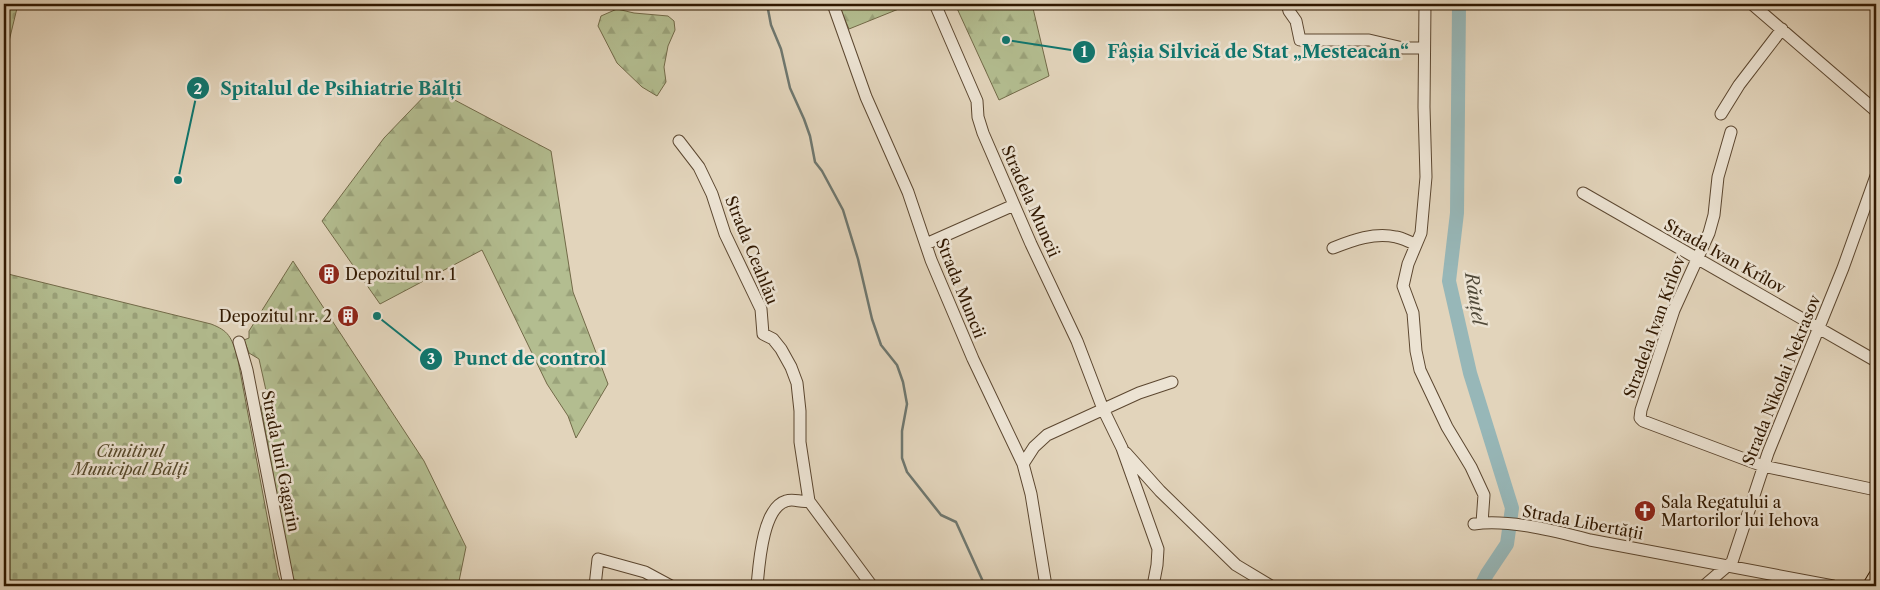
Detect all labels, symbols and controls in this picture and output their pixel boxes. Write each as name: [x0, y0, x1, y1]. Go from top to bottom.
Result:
callout: Fâșia Silvică de Stat „Mesteacăn“: [1072, 36, 1419, 69]
text: Fâșia Silvică de Stat „Mesteacăn“: [1107, 41, 1409, 63]
text: 1: [1081, 42, 1088, 61]
callout: Spitalul de Psihiatrie Bălți: [185, 72, 472, 105]
text: Spitalul de Psihiatrie Bălți: [220, 78, 462, 100]
text: 2: [194, 79, 203, 98]
street label: Stradela Muncii: [997, 142, 1065, 260]
street label: Strada Ceahlău: [721, 193, 783, 307]
street label: Strada Ivan Krîlov: [1661, 214, 1790, 298]
street label: Strada Muncii: [932, 235, 990, 341]
street label: Stradela Ivan Krîlov: [1619, 253, 1689, 401]
building icon: Depozitul nr. 1: [317, 262, 341, 286]
place label: Depozitul nr. 1: [345, 264, 456, 284]
water label: Răuțel: [1459, 269, 1490, 329]
street label: Strada Nikolai Nekrasov: [1738, 291, 1825, 468]
building icon: Depozitul nr. 2: [336, 304, 360, 328]
place label: Depozitul nr. 2: [219, 306, 332, 326]
callout: Punct de control: [418, 342, 616, 375]
text: Punct de control: [454, 348, 606, 370]
text: 3: [427, 349, 435, 368]
street label: Strada Iuri Gagarin: [257, 388, 305, 534]
park label: Cimitirul Municipal Bălţi: [70, 441, 189, 479]
place label: Sala Regatului a Martorilor lui Iehova: [1661, 492, 1819, 530]
church icon: Sala Regatului a Martorilor lui Iehova: [1633, 499, 1657, 523]
street label: Strada Libertății: [1521, 500, 1645, 544]

